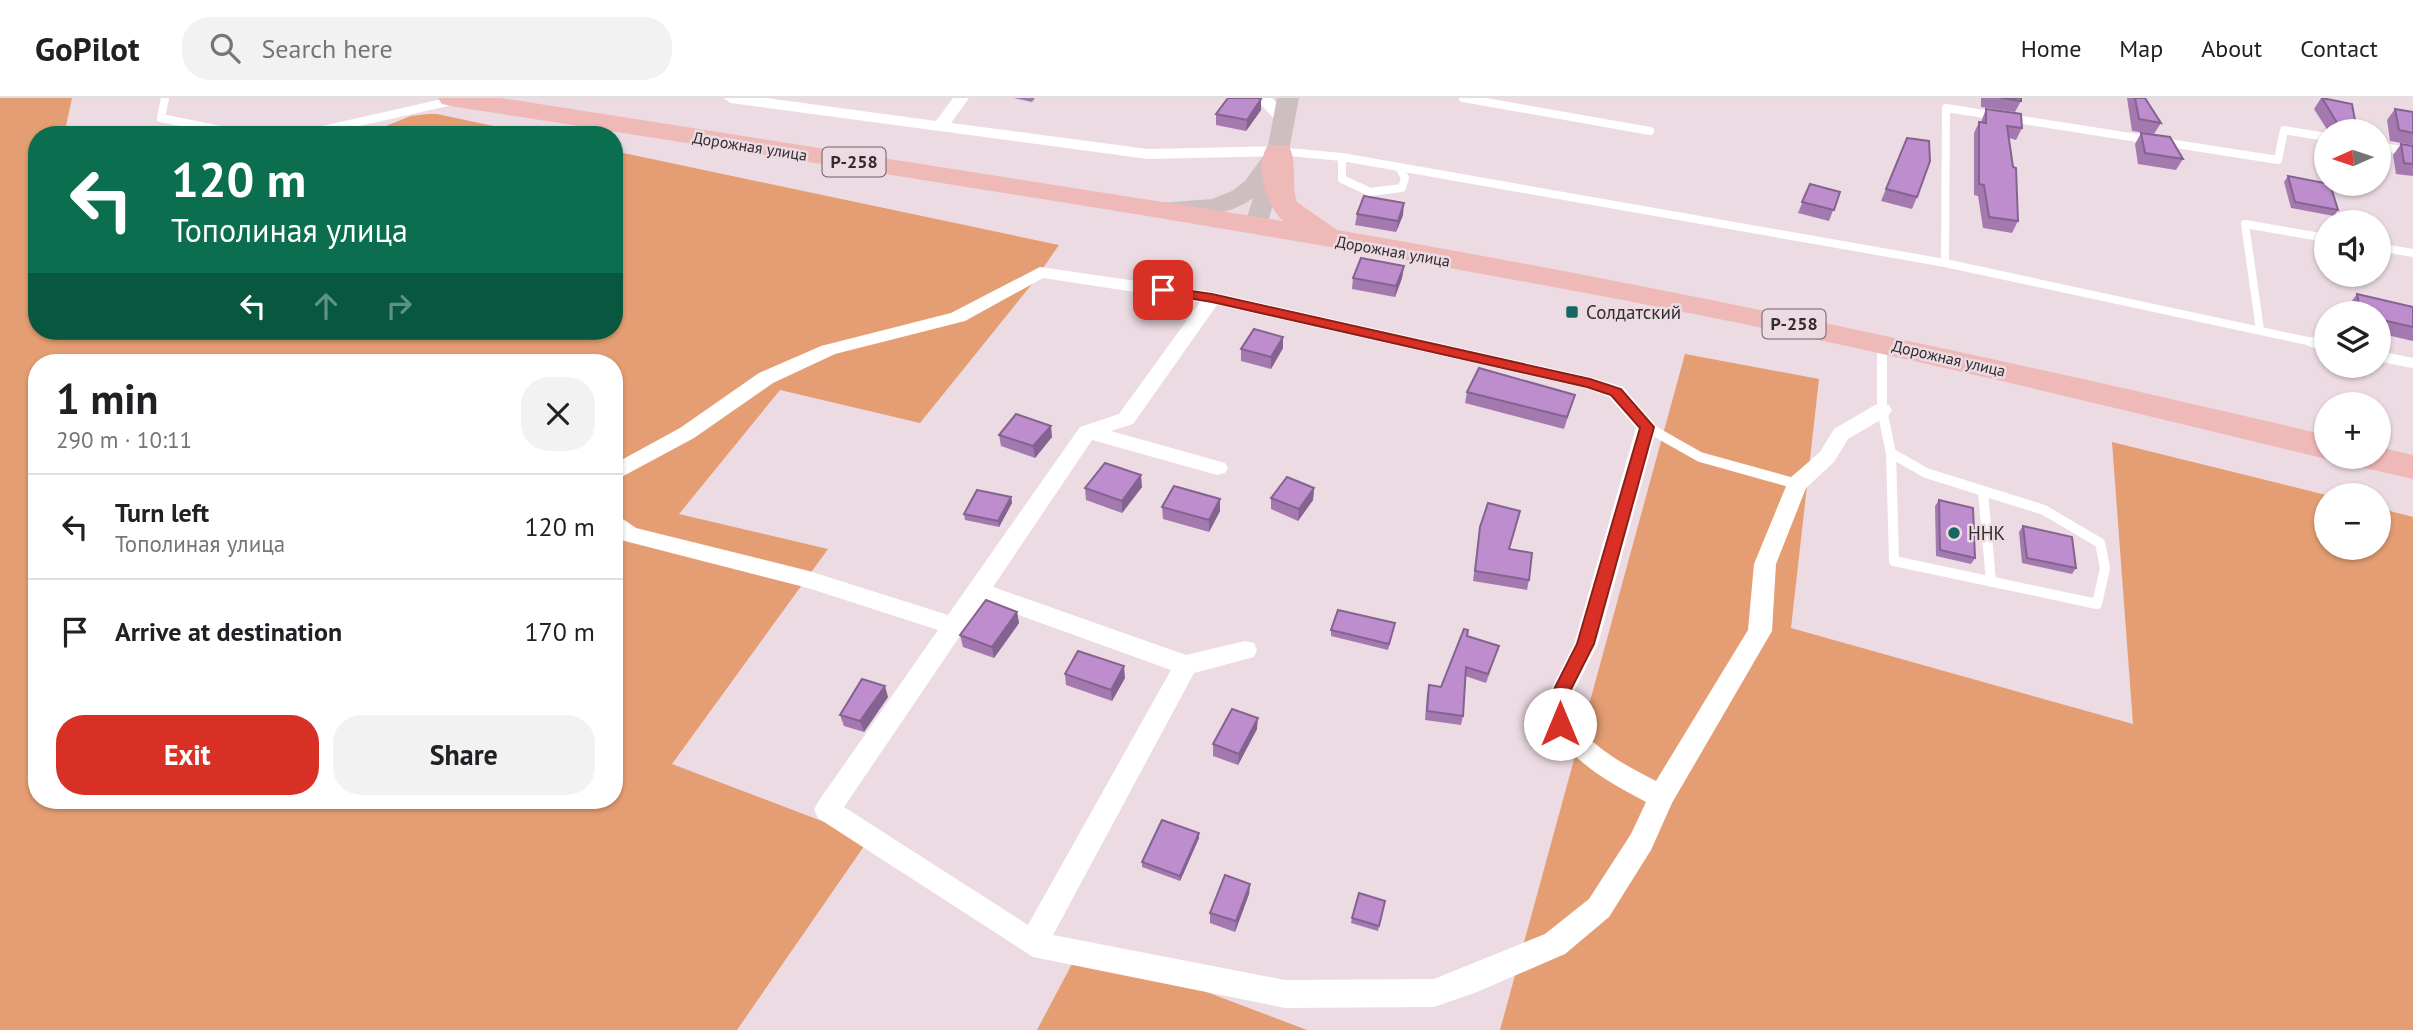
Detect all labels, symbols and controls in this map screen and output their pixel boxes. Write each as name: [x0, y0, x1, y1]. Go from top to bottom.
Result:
search box: [182, 17, 672, 80]
text: GoPilot: [35, 27, 140, 70]
icon: search: [206, 29, 244, 67]
text: Search here: [262, 32, 393, 65]
text: Home: [2021, 33, 2081, 64]
text: Map: [2119, 33, 2163, 64]
text: About: [2201, 33, 2262, 64]
text: Contact: [2300, 33, 2378, 64]
north arrow: [2314, 119, 2390, 196]
map controls: [2314, 119, 2391, 560]
street label: Дорожная улица: [691, 127, 809, 165]
text: 120 m: [171, 147, 306, 211]
road number: Р-258: [822, 148, 886, 176]
icon: left: [56, 154, 147, 245]
text: Тополиная улица: [171, 209, 408, 251]
button: sound: [2314, 210, 2391, 287]
street label: Дорожная улица: [1334, 231, 1452, 271]
pin: [1133, 260, 1193, 320]
icon: arrive: [1144, 271, 1182, 309]
icon: left: [234, 287, 272, 325]
icon: ahead: [307, 287, 345, 325]
icon: right: [380, 287, 418, 325]
place label: Солдатский: [1586, 300, 1681, 324]
button: layers: [2314, 301, 2391, 378]
marker: Солдатский: [1564, 304, 1580, 320]
road number: Р-258: [1762, 309, 1826, 338]
street label: Дорожная улица: [1890, 335, 2008, 381]
text: 1 min: [56, 371, 158, 426]
button: close: [521, 377, 595, 451]
button: +: [2314, 392, 2391, 469]
text: 290 m · 10:11: [56, 425, 192, 454]
button: −: [2314, 483, 2391, 560]
text: Turn left: [115, 496, 209, 529]
icon: left: [56, 508, 94, 546]
text: 120 m: [524, 510, 595, 543]
place label: ННК: [1968, 521, 2005, 545]
marker: ННК: [1946, 525, 1962, 541]
text: Тополиная улица: [115, 529, 285, 558]
icon: arrive: [56, 613, 94, 651]
text: Arrive at destination: [115, 615, 342, 648]
text: 170 m: [524, 615, 595, 648]
position arrow: [1523, 687, 1597, 761]
button: Exit: [56, 715, 319, 795]
button: Share: [333, 715, 595, 795]

